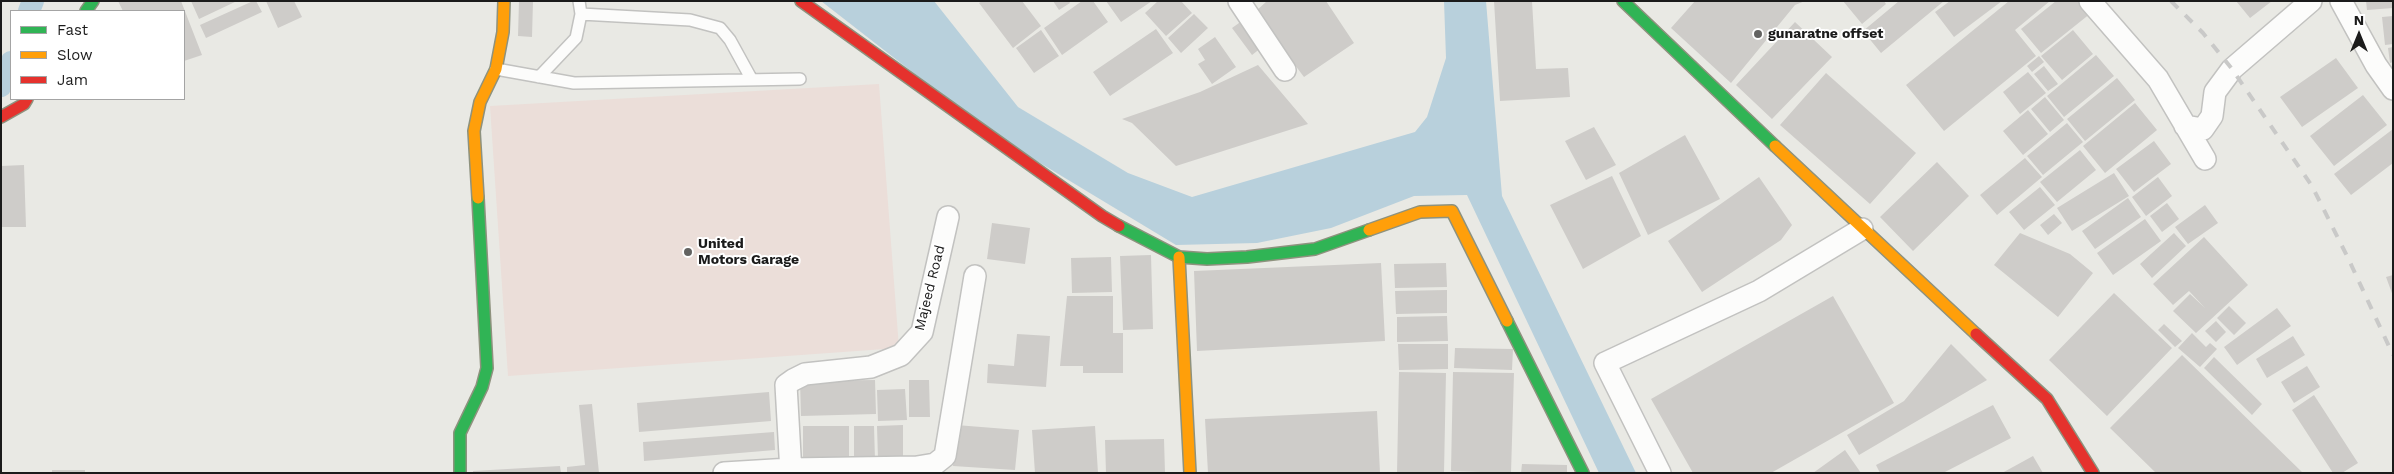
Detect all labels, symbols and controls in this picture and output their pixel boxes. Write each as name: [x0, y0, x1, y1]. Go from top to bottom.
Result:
legend: [10, 10, 185, 100]
north arrow: [2334, 10, 2384, 60]
text: N: [2354, 12, 2364, 28]
text: Fast: [57, 21, 88, 39]
place label: gunaratne offset: [1768, 26, 1883, 42]
marker: gunaratne offset: [1752, 28, 1764, 40]
text: Slow: [57, 46, 93, 64]
text: Jam: [57, 71, 88, 89]
place label: United Motors Garage: [698, 236, 799, 268]
street label: Majeed Road: [911, 244, 949, 332]
marker: United Motors Garage: [682, 246, 694, 258]

